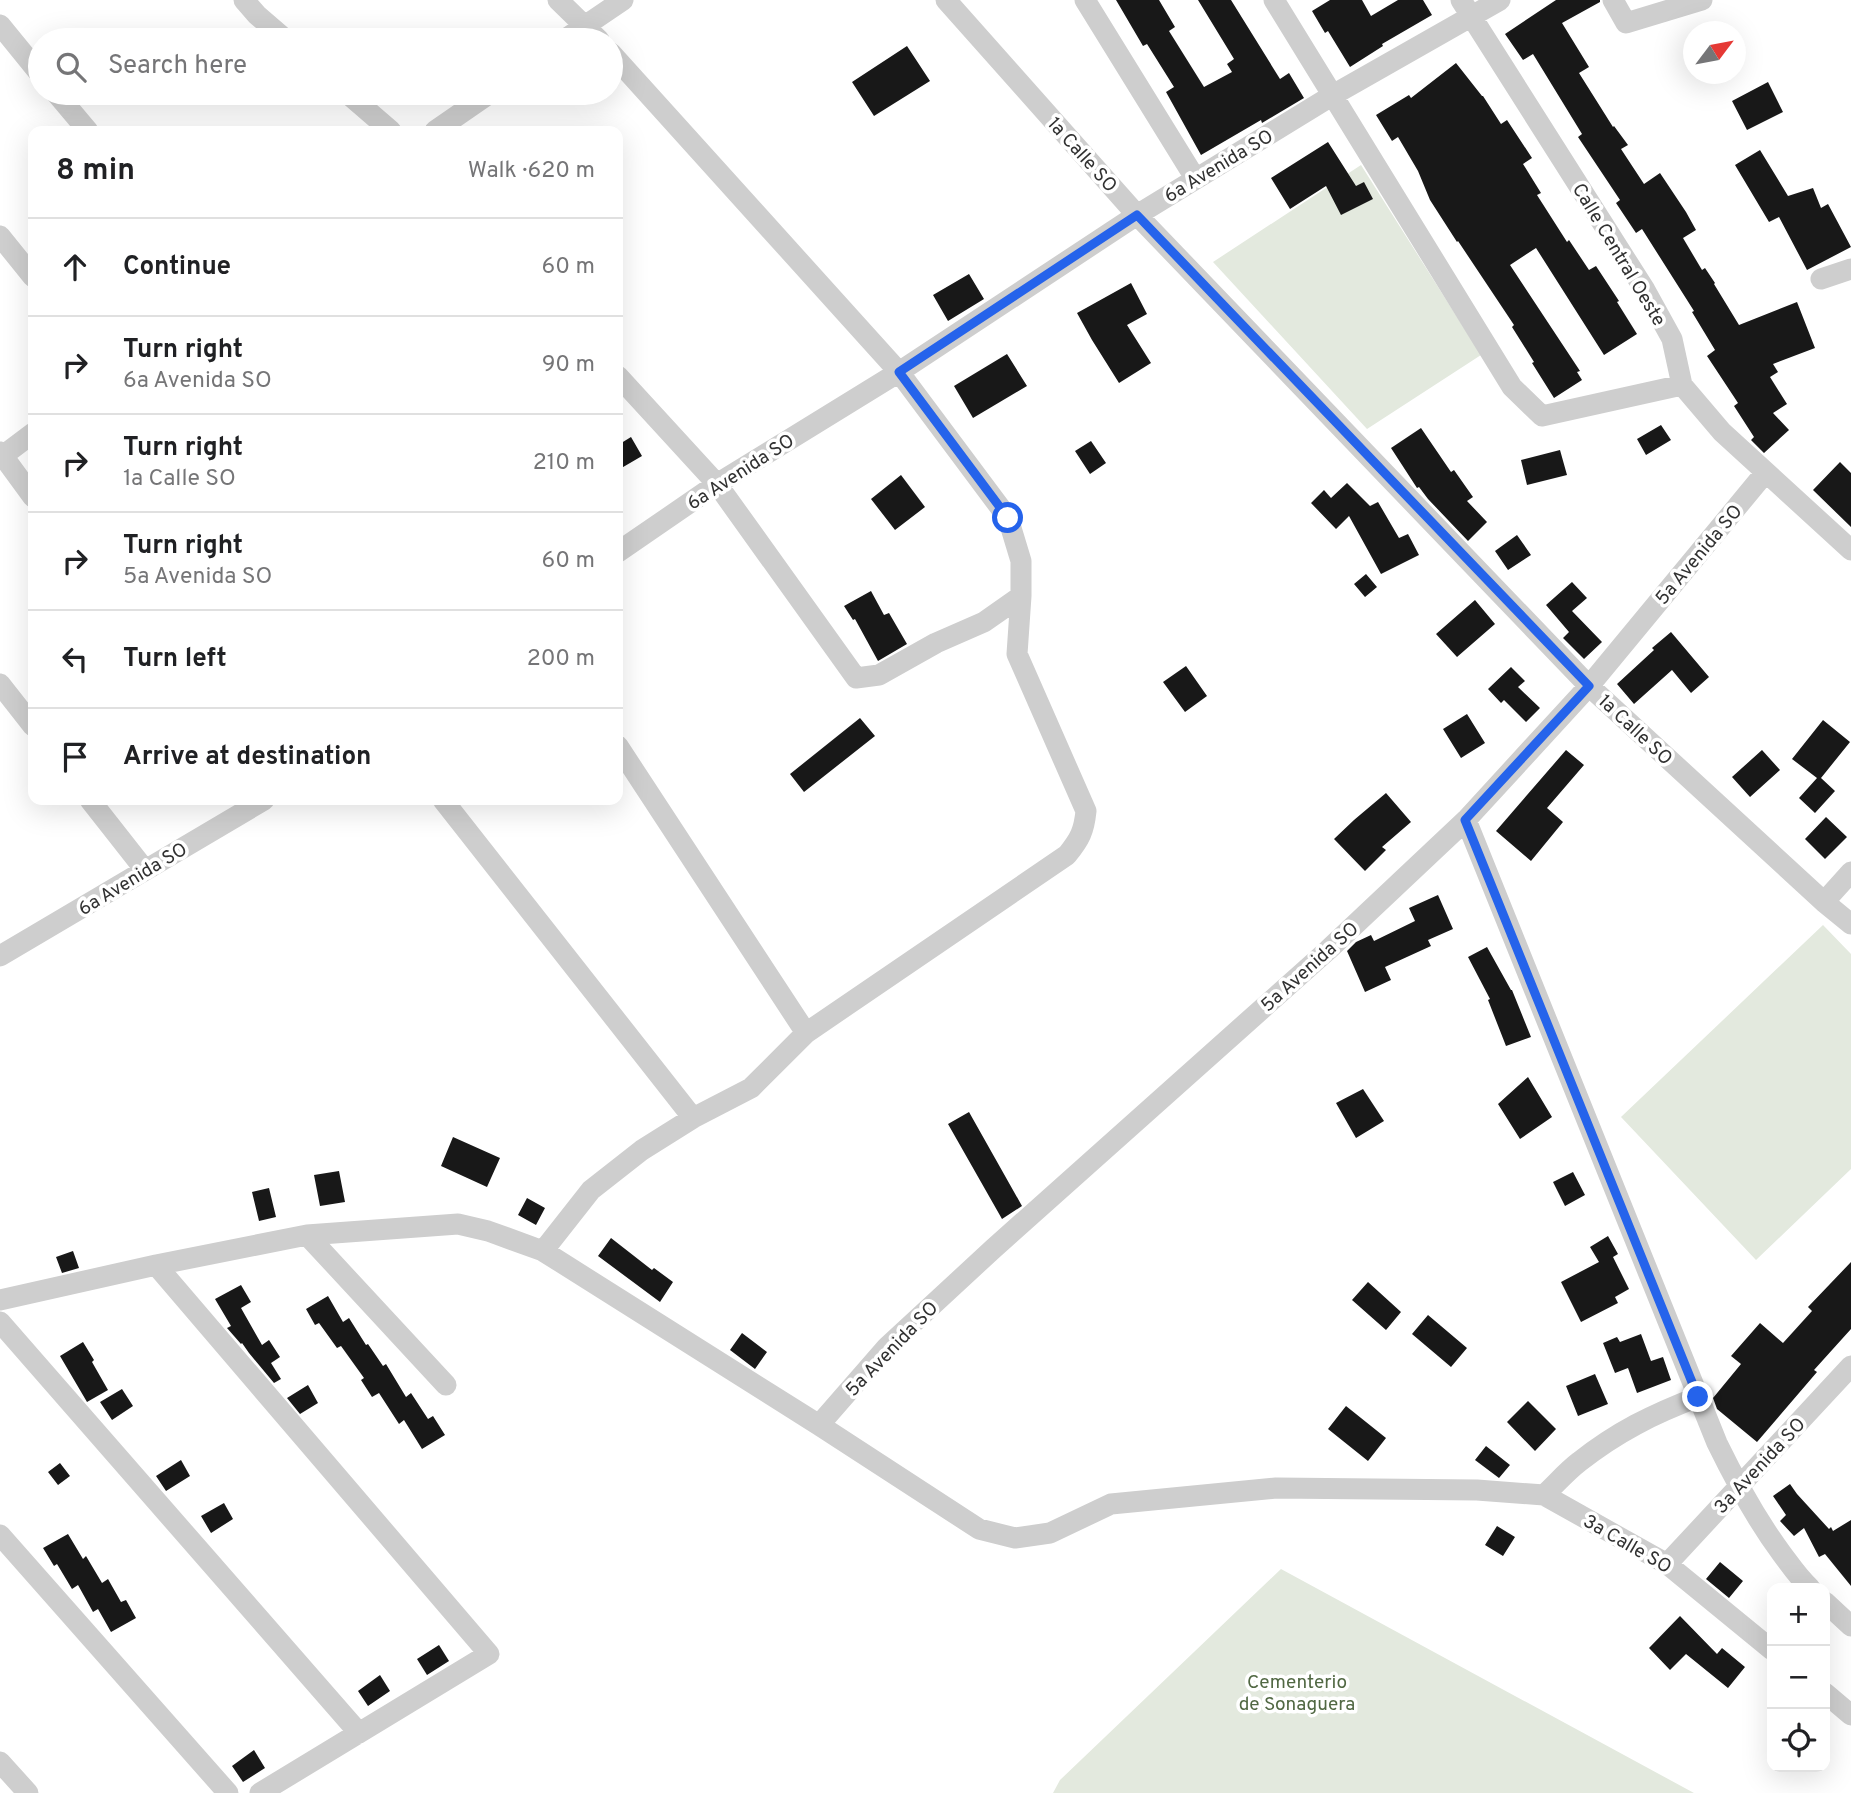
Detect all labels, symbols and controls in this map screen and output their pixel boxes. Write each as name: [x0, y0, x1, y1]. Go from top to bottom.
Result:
north arrow: [1683, 21, 1746, 84]
search box: [28, 28, 623, 105]
icon: search: [52, 48, 90, 86]
text: Search here: [108, 50, 247, 83]
street label: 1a Calle SO: [1041, 113, 1122, 198]
street label: 6a Avenida SO: [1160, 125, 1278, 209]
text: 8 min: [56, 153, 135, 190]
text: Walk · 620 m: [468, 157, 595, 186]
street label: Calle Central Oeste: [1566, 179, 1670, 331]
icon: ahead: [56, 248, 94, 286]
text: Continue: [123, 251, 231, 284]
text: 60 m: [542, 253, 595, 282]
text: Turn right: [123, 334, 243, 367]
icon: right: [56, 346, 94, 384]
text: 90 m: [542, 351, 595, 380]
text: 6a Avenida SO: [123, 367, 272, 396]
street label: 6a Avenida SO: [683, 429, 799, 516]
text: Turn right: [123, 432, 243, 465]
icon: right: [56, 444, 94, 482]
text: 210 m: [533, 449, 595, 478]
text: 1a Calle SO: [123, 465, 236, 494]
street label: 5a Avenida SO: [1651, 500, 1748, 610]
route start: [992, 502, 1023, 533]
text: Turn right: [123, 530, 243, 563]
icon: right: [56, 542, 94, 580]
text: 60 m: [542, 547, 595, 576]
text: 5a Avenida SO: [123, 563, 272, 592]
icon: left: [56, 640, 94, 678]
text: Turn left: [123, 643, 227, 676]
text: 200 m: [527, 645, 595, 674]
street label: 1a Calle SO: [1592, 690, 1677, 771]
icon: arrive: [56, 738, 94, 776]
text: Arrive at destination: [123, 741, 371, 774]
street label: 6a Avenida SO: [74, 838, 192, 922]
street label: 5a Avenida SO: [1256, 917, 1364, 1018]
street label: 5a Avenida SO: [841, 1297, 944, 1402]
route end: [1682, 1381, 1713, 1412]
street label: 3a Avenida SO: [1710, 1413, 1811, 1520]
street label: 3a Calle SO: [1578, 1510, 1676, 1580]
map controls: [1767, 1583, 1830, 1772]
button: +: [1767, 1583, 1830, 1646]
button: −: [1767, 1646, 1830, 1709]
park label: Cementerio de Sonaguera: [1239, 1671, 1355, 1717]
button: locate: [1767, 1709, 1830, 1772]

